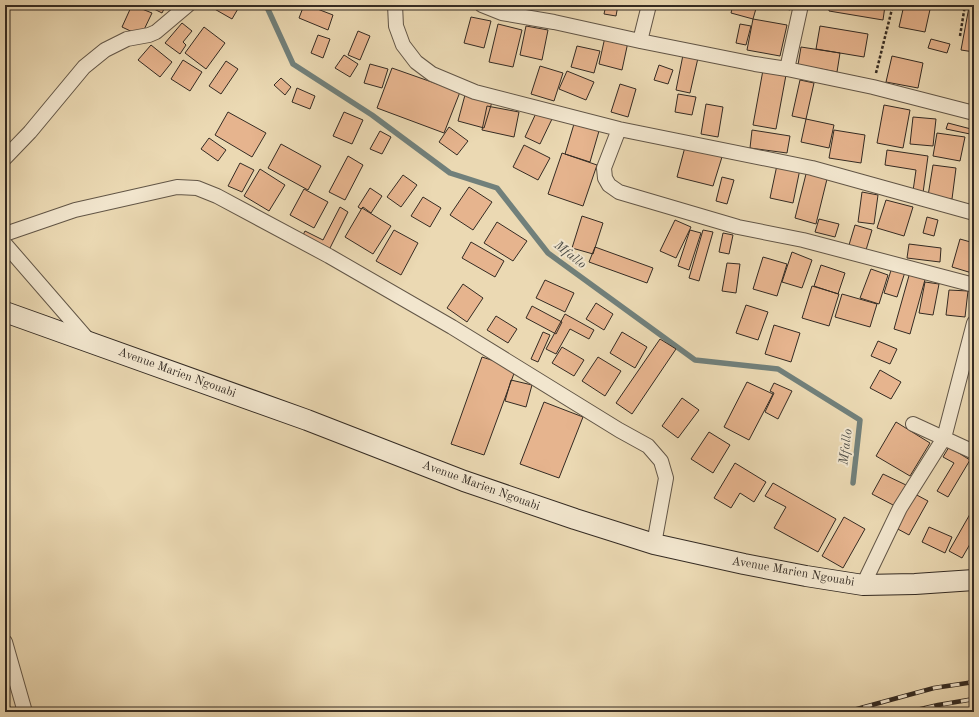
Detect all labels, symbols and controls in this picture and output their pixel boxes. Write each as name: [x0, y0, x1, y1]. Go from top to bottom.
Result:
water label: Mfallo: [551, 238, 588, 271]
street label: Avenue Marien Ngouabi: [117, 346, 237, 400]
water label: Mfallo: [837, 428, 855, 467]
street label: Avenue Marien Ngouabi: [421, 459, 541, 513]
street label: Avenue Marien Ngouabi: [731, 555, 855, 589]

